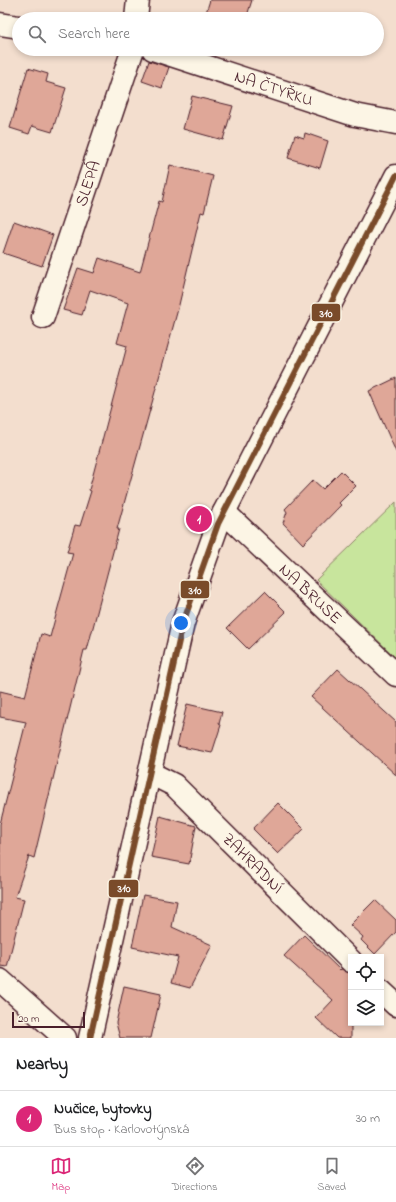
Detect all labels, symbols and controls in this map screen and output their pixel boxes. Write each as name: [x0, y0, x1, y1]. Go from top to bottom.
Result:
search box: [12, 12, 384, 56]
icon: search: [26, 23, 48, 45]
text: Search here: [58, 23, 130, 45]
street label: NA ČTYŘKU: [231, 64, 317, 113]
street label: SLEPÁ: [69, 157, 107, 210]
line badge: 310: [311, 303, 341, 322]
text: 310: [319, 306, 333, 322]
pin: 1: [186, 504, 212, 534]
street label: NA BRUSE: [273, 558, 348, 630]
line badge: 310: [180, 580, 210, 599]
text: 310: [188, 583, 202, 599]
your location: [171, 613, 191, 633]
street label: ZAHRADNÍ: [216, 827, 289, 900]
line badge: 310: [108, 879, 139, 898]
text: 310: [117, 881, 131, 897]
map controls: [348, 954, 384, 1026]
button: locate: [348, 954, 384, 990]
button: layers: [348, 990, 384, 1026]
scale bar: [12, 1010, 85, 1029]
text: 20 m: [18, 1011, 40, 1027]
text: Nearby: [16, 1052, 68, 1077]
text: Nučice, bytovky: [54, 1098, 152, 1120]
text: 1: [27, 1109, 31, 1128]
text: 30 m: [356, 1109, 380, 1128]
text: Bus stop · Karlovotýnská: [54, 1120, 189, 1139]
tab: Map: [50, 1155, 72, 1195]
tab: Directions: [172, 1155, 217, 1195]
tab: Saved: [317, 1155, 346, 1195]

